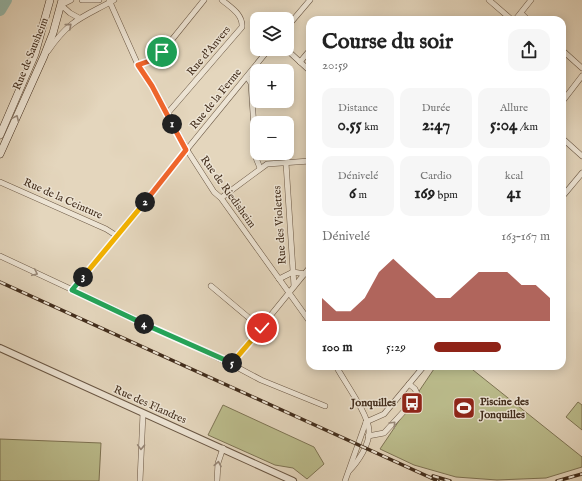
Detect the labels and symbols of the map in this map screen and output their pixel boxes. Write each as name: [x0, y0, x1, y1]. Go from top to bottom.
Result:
street label: Rue de Sausheim: [10, 15, 52, 92]
street label: Rue d'Anvers: [184, 23, 234, 79]
one-way arrow: [64, 24, 71, 31]
pin: [145, 35, 179, 69]
street label: Rue de la Ferme: [187, 66, 245, 132]
pin: 1: [162, 114, 182, 134]
one-way arrow: [11, 115, 19, 123]
street label: Rue de Riedisheim: [197, 153, 259, 231]
street label: Rue de la Ceinture: [21, 175, 105, 223]
street label: Rue des Violettes: [270, 185, 290, 265]
pin: 2: [135, 192, 155, 212]
pin: 3: [73, 267, 93, 287]
one-way arrow: [32, 268, 39, 276]
pin: [245, 311, 279, 345]
pin: 4: [134, 314, 154, 334]
pin: 5: [222, 353, 242, 373]
street label: Rue des Flandres: [111, 383, 189, 427]
bus stop icon: Jonquilles: [399, 390, 425, 416]
sports icon: Piscine des Jonquilles: [451, 395, 477, 421]
place label: Piscine des Jonquilles: [478, 395, 529, 422]
place label: Jonquilles: [349, 396, 396, 410]
one-way arrow: [388, 421, 396, 429]
one-way arrow: [137, 444, 145, 450]
one-way arrow: [213, 461, 222, 467]

